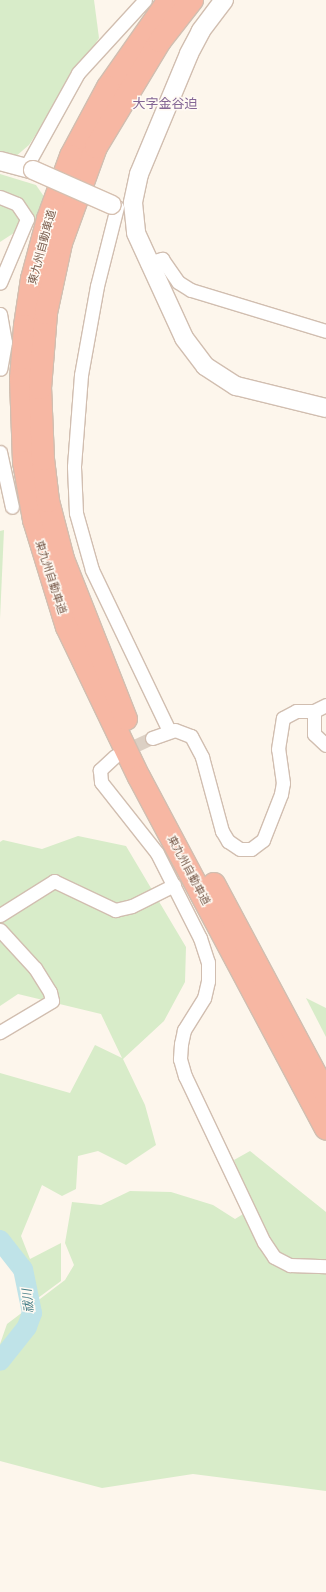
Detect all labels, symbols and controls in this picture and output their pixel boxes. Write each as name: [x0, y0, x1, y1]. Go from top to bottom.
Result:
district label: 大字金谷迫: [133, 96, 197, 112]
street label: 東九州自動車道: [26, 208, 58, 286]
street label: 東九州自動車道: [33, 538, 69, 616]
street label: 東九州自動車道: [165, 833, 213, 907]
water label: 祓川: [20, 1288, 36, 1314]

